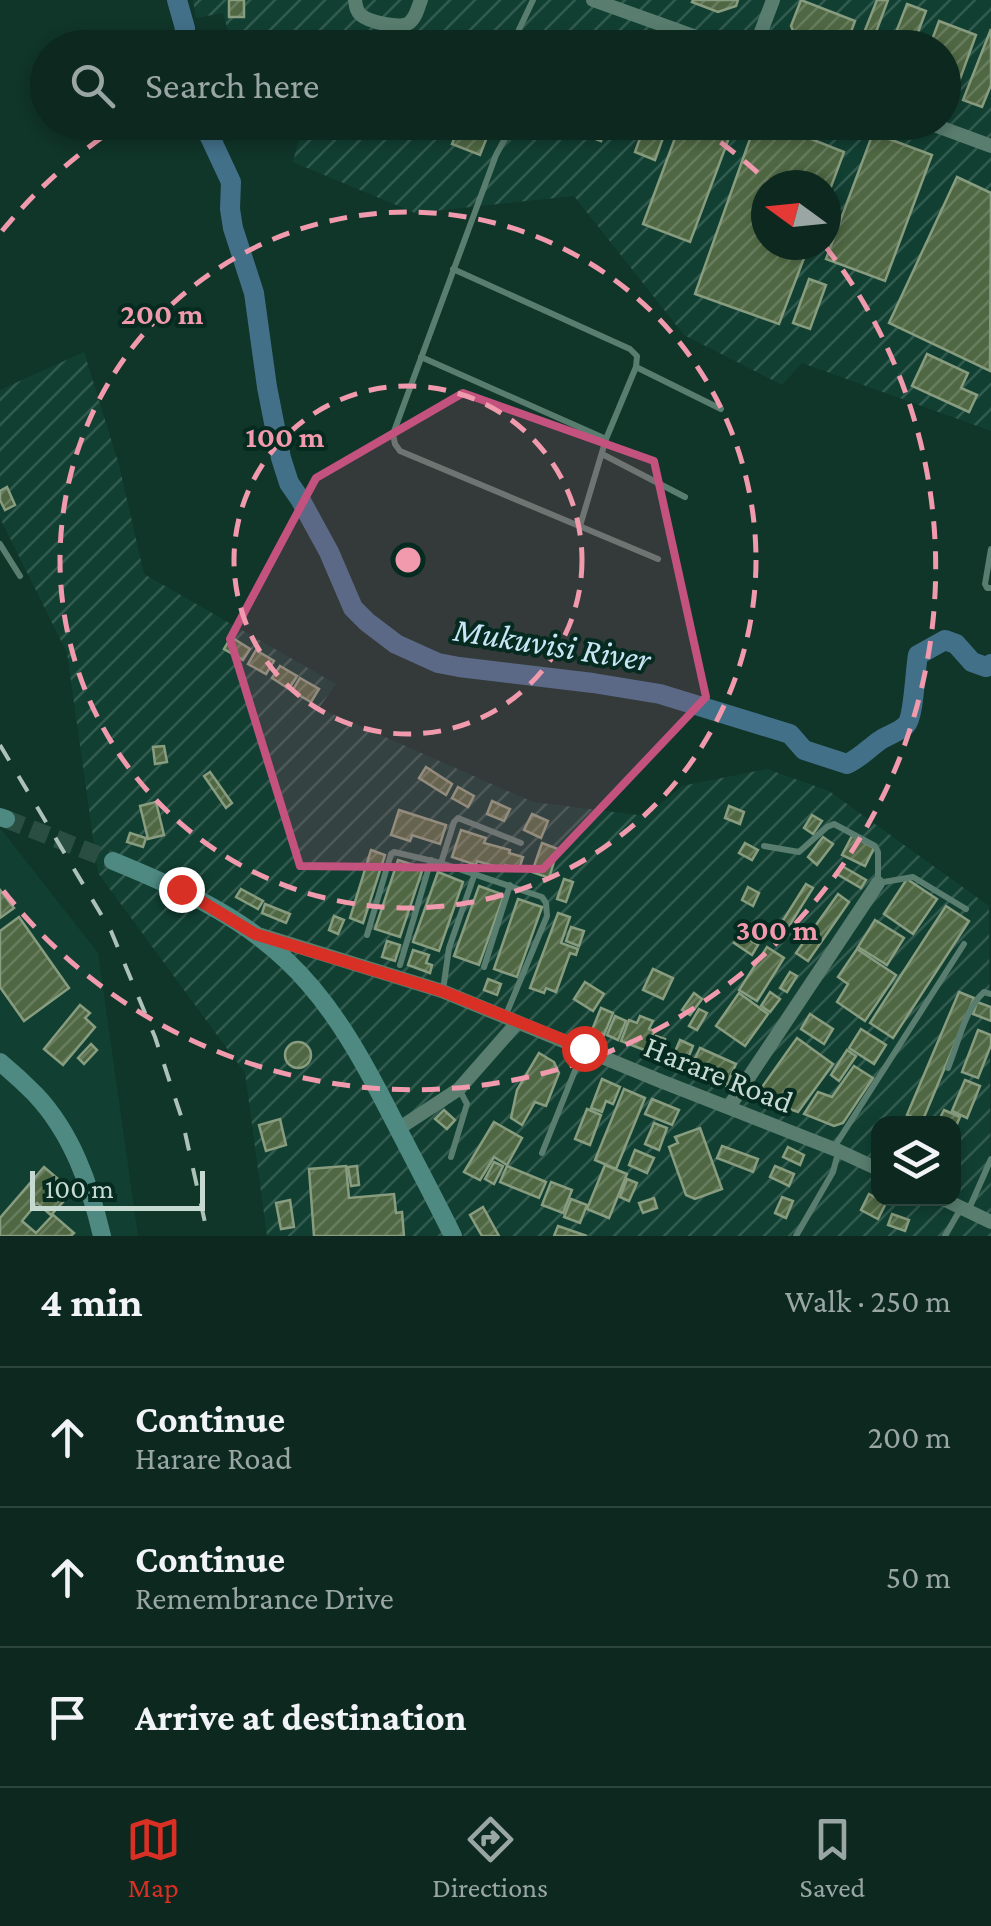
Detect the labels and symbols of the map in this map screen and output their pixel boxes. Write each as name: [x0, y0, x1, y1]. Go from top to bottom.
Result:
north arrow: [751, 170, 841, 260]
text: 200 m: [121, 297, 204, 330]
text: 100 m: [246, 420, 325, 453]
centre of rings: [390, 542, 426, 578]
water label: Mukuvisi River: [450, 610, 655, 680]
route end: [159, 867, 205, 913]
text: 300 m: [736, 913, 819, 946]
route start: [562, 1026, 608, 1072]
street label: Harare Road: [639, 1028, 799, 1120]
scale bar: [30, 1166, 205, 1210]

